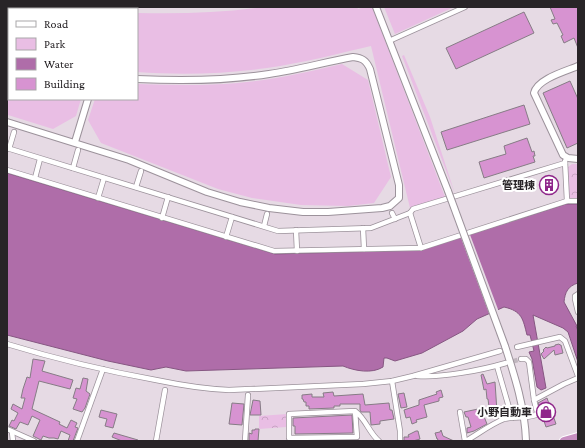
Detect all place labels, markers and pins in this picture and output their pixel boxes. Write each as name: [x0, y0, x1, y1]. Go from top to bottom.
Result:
building icon: 管理棟: [538, 174, 560, 196]
place label: 管理棟: [502, 179, 535, 191]
shop icon: 小野自動車: [535, 401, 557, 423]
place label: 小野自動車: [477, 406, 532, 418]

